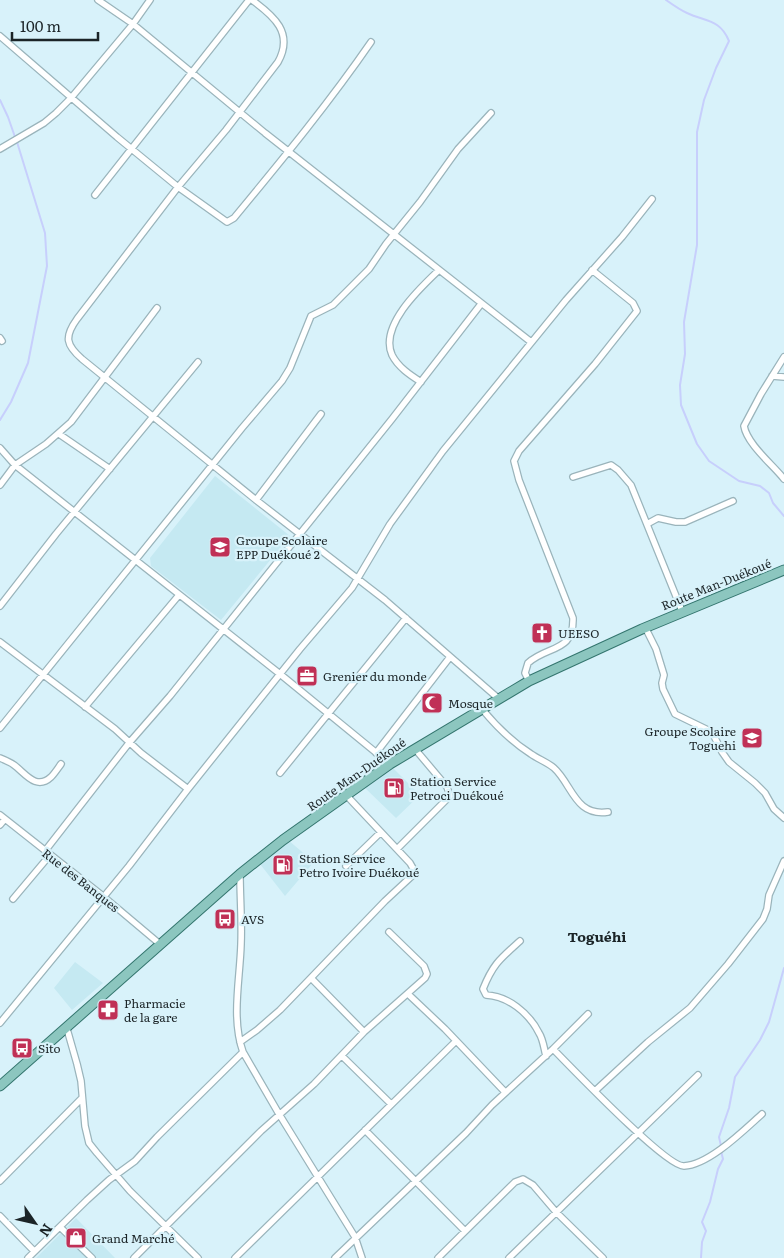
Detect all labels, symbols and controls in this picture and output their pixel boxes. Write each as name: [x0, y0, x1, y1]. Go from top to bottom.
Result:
scale bar: [12, 10, 99, 42]
text: 100 m: [20, 14, 61, 37]
place label: Groupe Scolaire EPP Duékoué 2: [236, 531, 327, 563]
school or university icon: Groupe Scolaire EPP Duékoué 2: [208, 535, 232, 559]
street label: Route Man-Duékoué: [658, 554, 774, 614]
church icon: UEESO: [530, 621, 554, 645]
place label: UEESO: [558, 624, 599, 642]
office icon: Grenier du monde: [295, 664, 319, 688]
place label: Grenier du monde: [323, 667, 427, 685]
mosque icon: Mosque: [420, 691, 444, 715]
place label: Mosque: [448, 694, 493, 712]
place label: Groupe Scolaire Toguehi: [645, 722, 736, 754]
school or university icon: Groupe Scolaire Toguehi: [740, 726, 764, 750]
street label: Route Man-Duékoué: [303, 733, 409, 815]
place label: Station Service Petroci Duékoué: [410, 772, 504, 804]
fuel station icon: Station Service Petroci Duékoué: [382, 776, 406, 800]
street label: Rue des Banques: [39, 844, 124, 916]
place label: Station Service Petro Ivoire Duékoué: [299, 849, 419, 881]
fuel station icon: Station Service Petro Ivoire Duékoué: [271, 853, 295, 877]
bus stop icon: AVS: [213, 907, 237, 931]
place label: AVS: [241, 910, 264, 928]
district label: Toguéhi: [568, 926, 626, 946]
place label: Pharmacie de la gare: [124, 994, 185, 1026]
pharmacy icon: Pharmacie de la gare: [96, 998, 120, 1022]
bus stop icon: Sito: [10, 1036, 34, 1060]
place label: Sito: [38, 1039, 61, 1057]
north arrow: [10, 1198, 60, 1248]
text: N: [35, 1220, 58, 1241]
shop icon: Grand Marché: [64, 1226, 88, 1250]
place label: Grand Marché: [92, 1229, 174, 1247]

